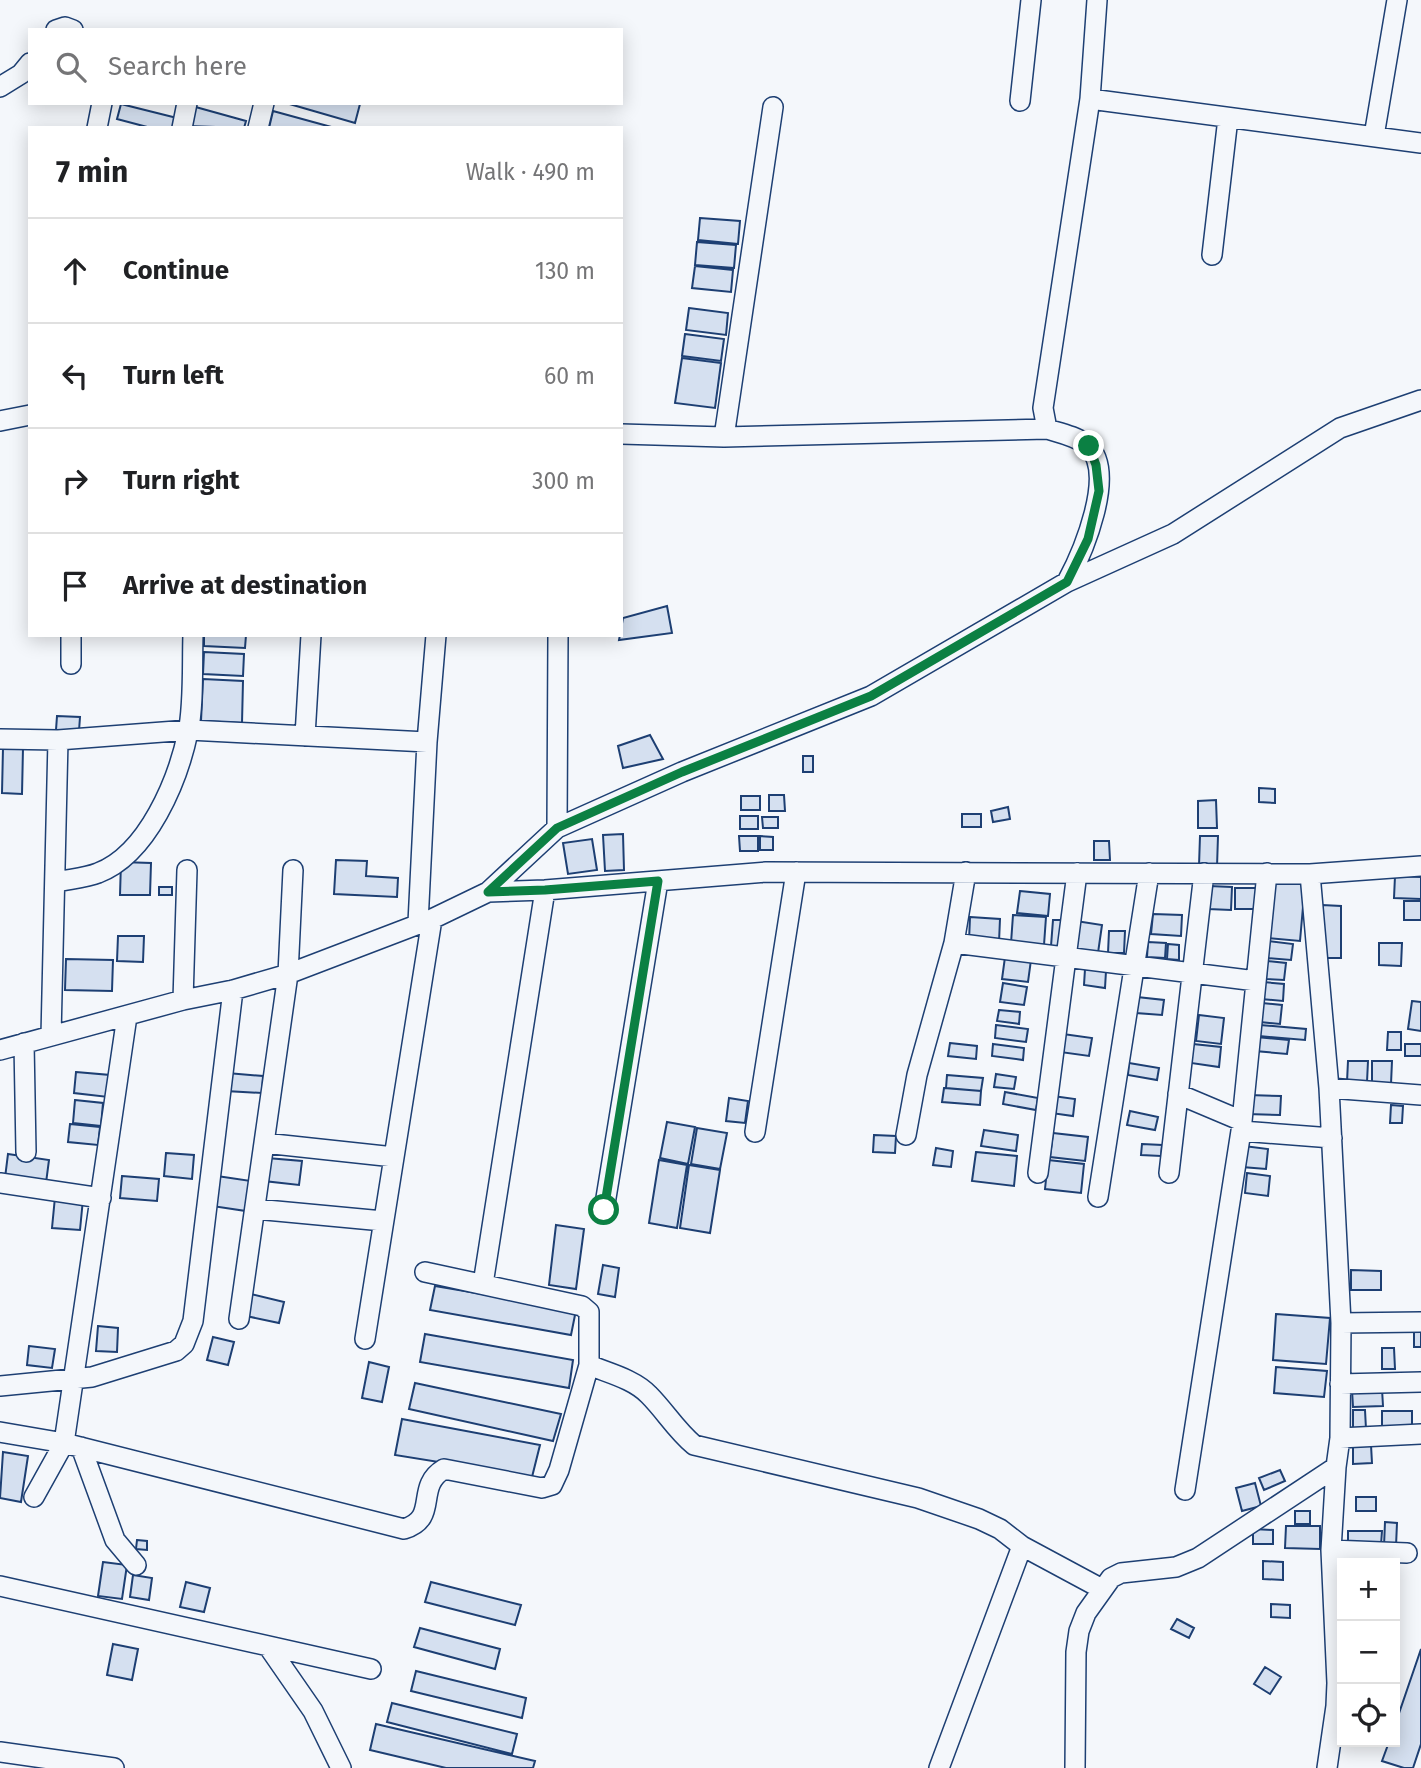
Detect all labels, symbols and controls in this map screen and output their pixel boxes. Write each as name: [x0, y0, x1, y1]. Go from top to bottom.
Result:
search box: [28, 28, 623, 105]
icon: search: [52, 48, 90, 86]
text: Search here: [108, 51, 247, 82]
text: 7 min: [56, 154, 128, 190]
text: Walk · 490 m: [466, 158, 595, 186]
icon: ahead: [56, 252, 94, 290]
text: Continue: [123, 255, 229, 286]
text: 130 m: [535, 257, 595, 285]
icon: left: [56, 357, 94, 395]
text: Turn left: [123, 360, 224, 391]
text: 60 m: [544, 362, 595, 390]
route end: [1073, 430, 1104, 461]
icon: right: [56, 462, 94, 500]
text: Turn right: [123, 465, 240, 496]
text: 300 m: [532, 467, 595, 495]
icon: arrive: [56, 567, 94, 605]
text: Arrive at destination: [123, 570, 367, 601]
route start: [588, 1194, 619, 1225]
map controls: [1337, 1558, 1400, 1747]
button: +: [1337, 1558, 1400, 1621]
button: −: [1337, 1621, 1400, 1684]
button: locate: [1337, 1684, 1400, 1747]

